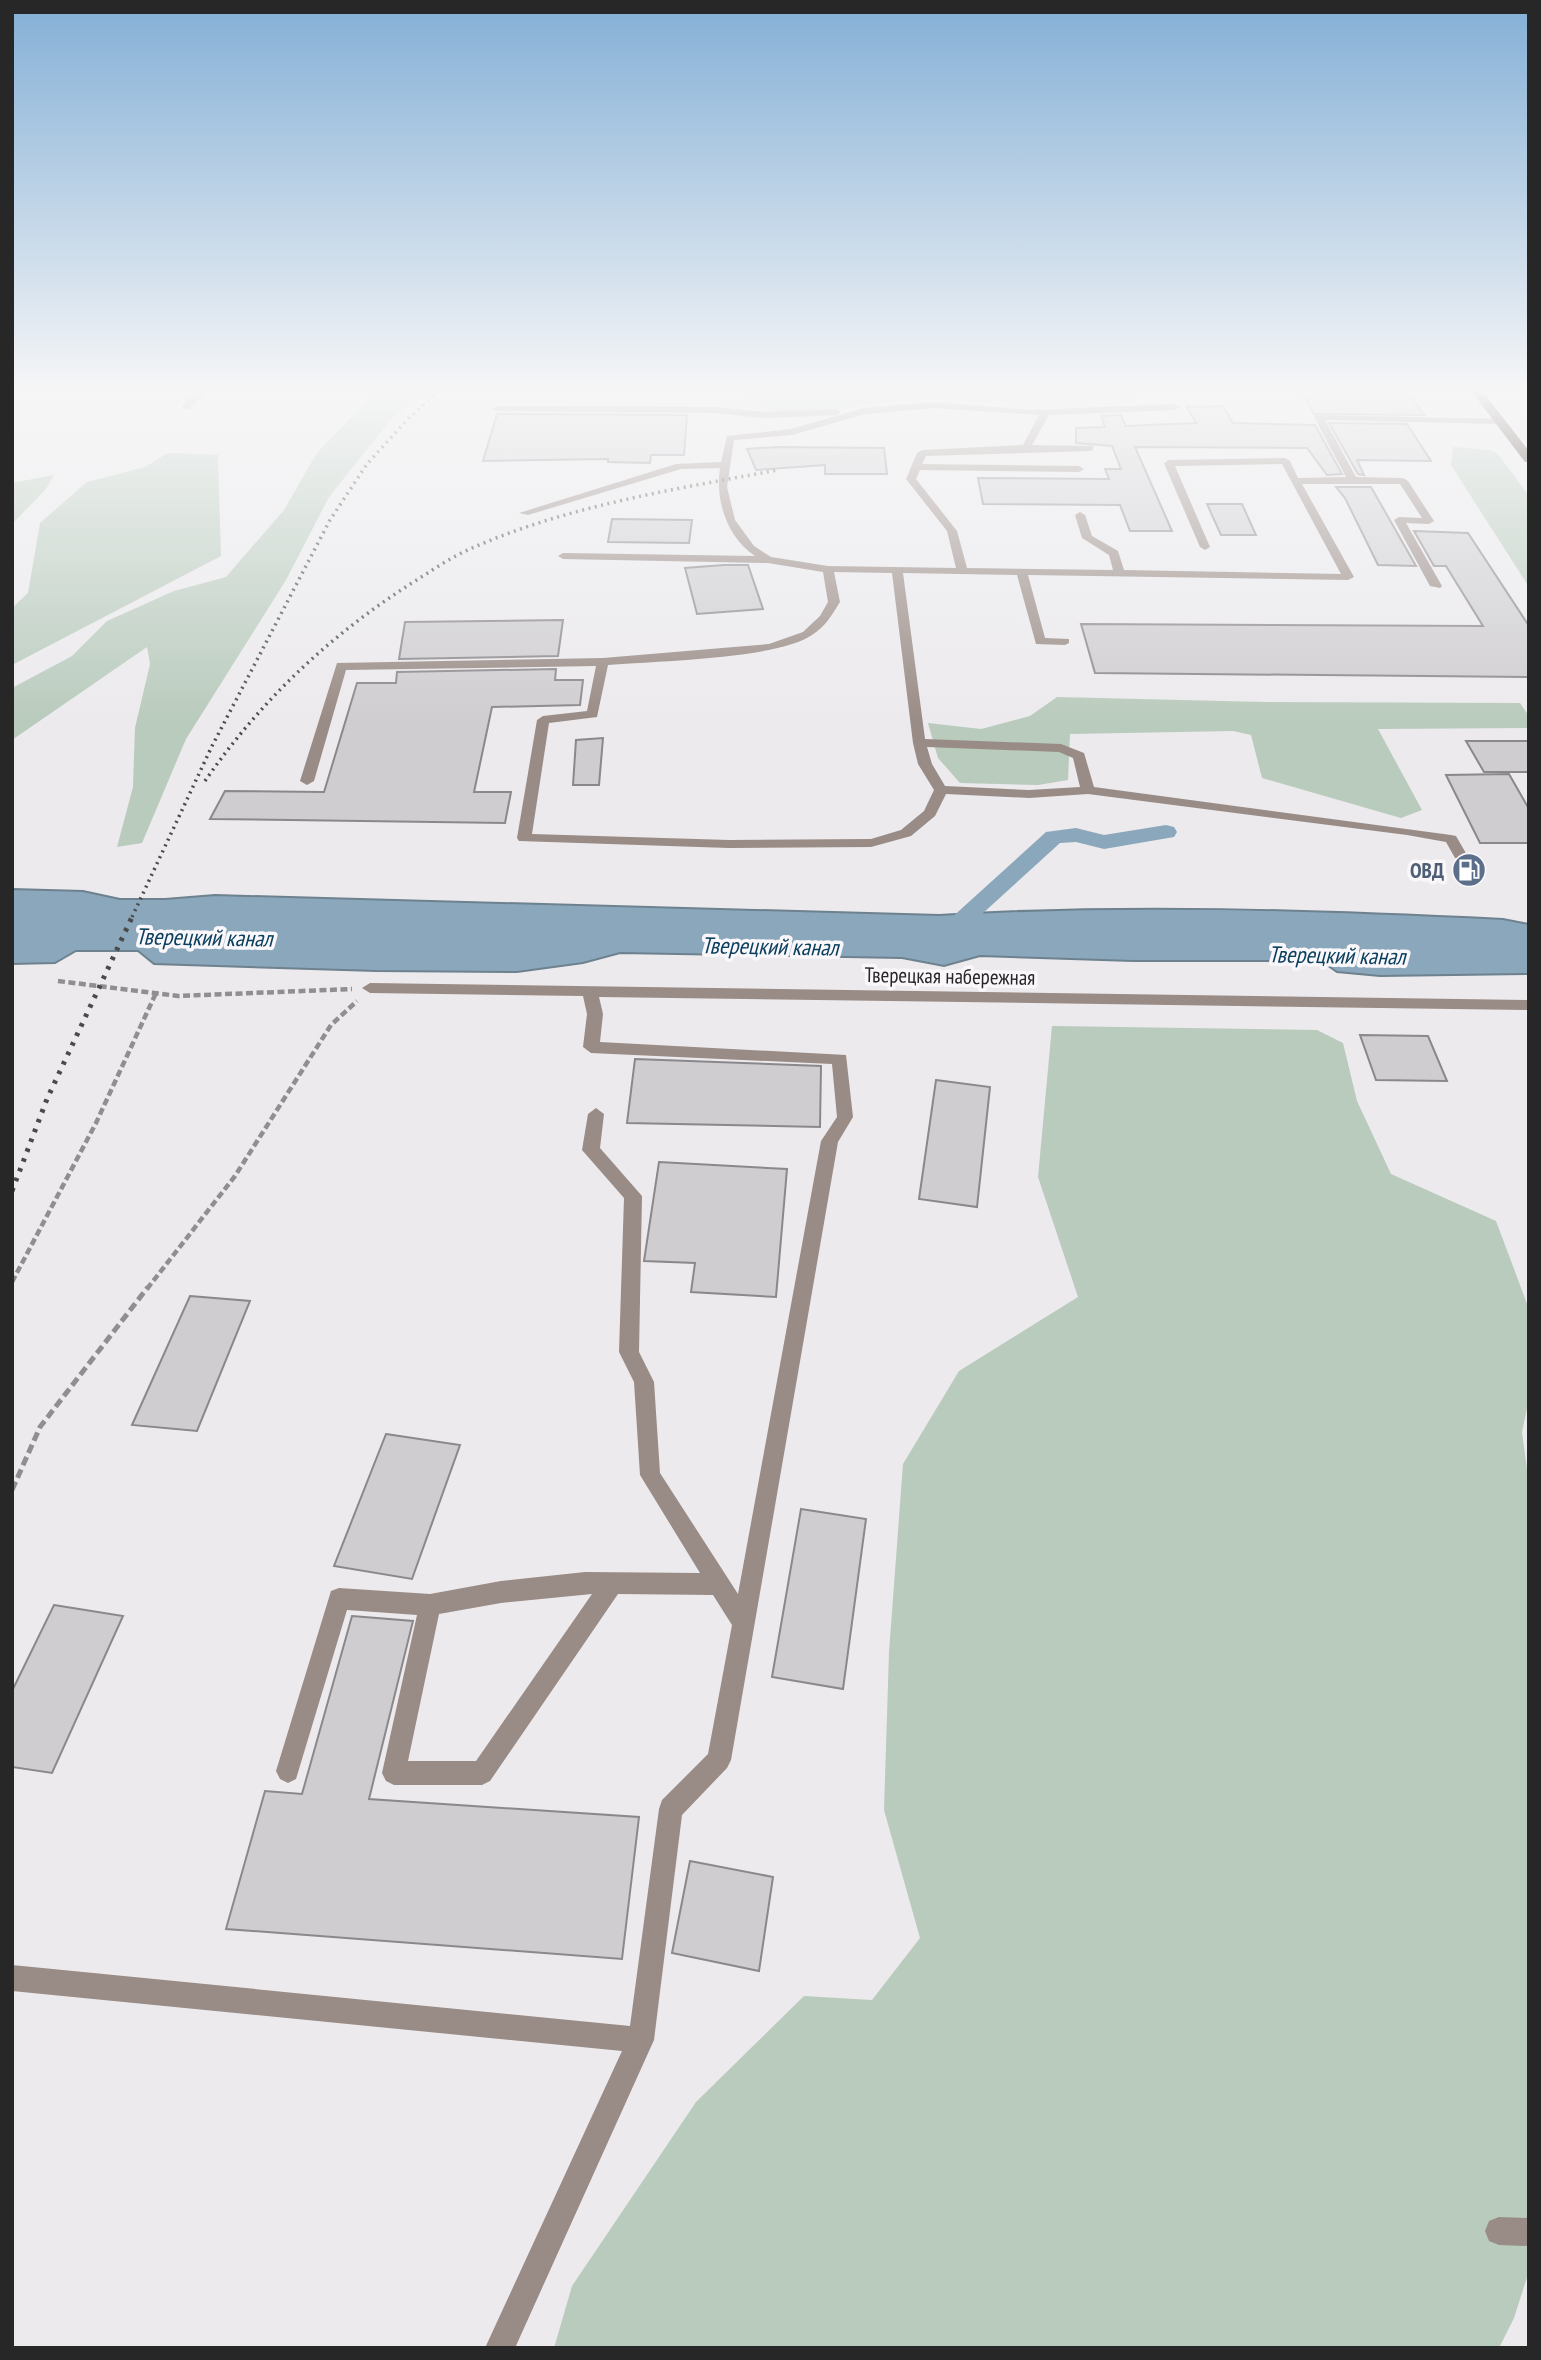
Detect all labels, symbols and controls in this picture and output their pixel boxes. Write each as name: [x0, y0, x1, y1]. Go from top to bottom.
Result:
fuel station icon: ОВД: [1450, 851, 1488, 889]
place label: ОВД: [1410, 857, 1444, 884]
water label: Тверецкий канал: [135, 921, 275, 953]
water label: Тверецкий канал: [701, 930, 841, 962]
water label: Тверецкий канал: [1268, 939, 1408, 971]
street label: Тверецкая набережная: [864, 961, 1036, 991]

